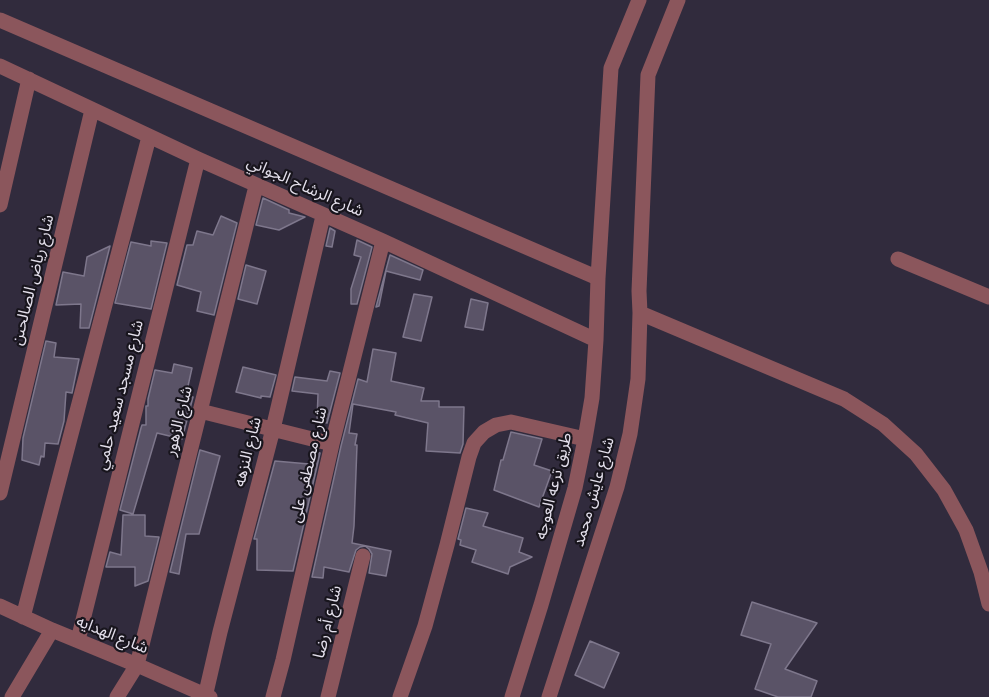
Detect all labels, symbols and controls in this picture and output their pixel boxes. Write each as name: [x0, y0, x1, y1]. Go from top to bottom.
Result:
street label: شارع الرشاح الجواني: [244, 153, 366, 221]
street label: شارع رياض الصالحىن: [8, 213, 58, 347]
street label: شارع مسجد سعيد حلمي: [92, 318, 148, 472]
street label: شارع الزهور: [161, 384, 197, 458]
street label: شارع مصطفى على: [286, 405, 332, 525]
street label: شارع النزهه: [230, 415, 266, 489]
street label: طريق ترعه العوجه: [531, 431, 577, 541]
street label: شارع عايش محمد: [569, 435, 619, 549]
street label: شارع أم رضا: [310, 583, 346, 661]
street label: شارع الهدايه: [73, 612, 151, 658]

